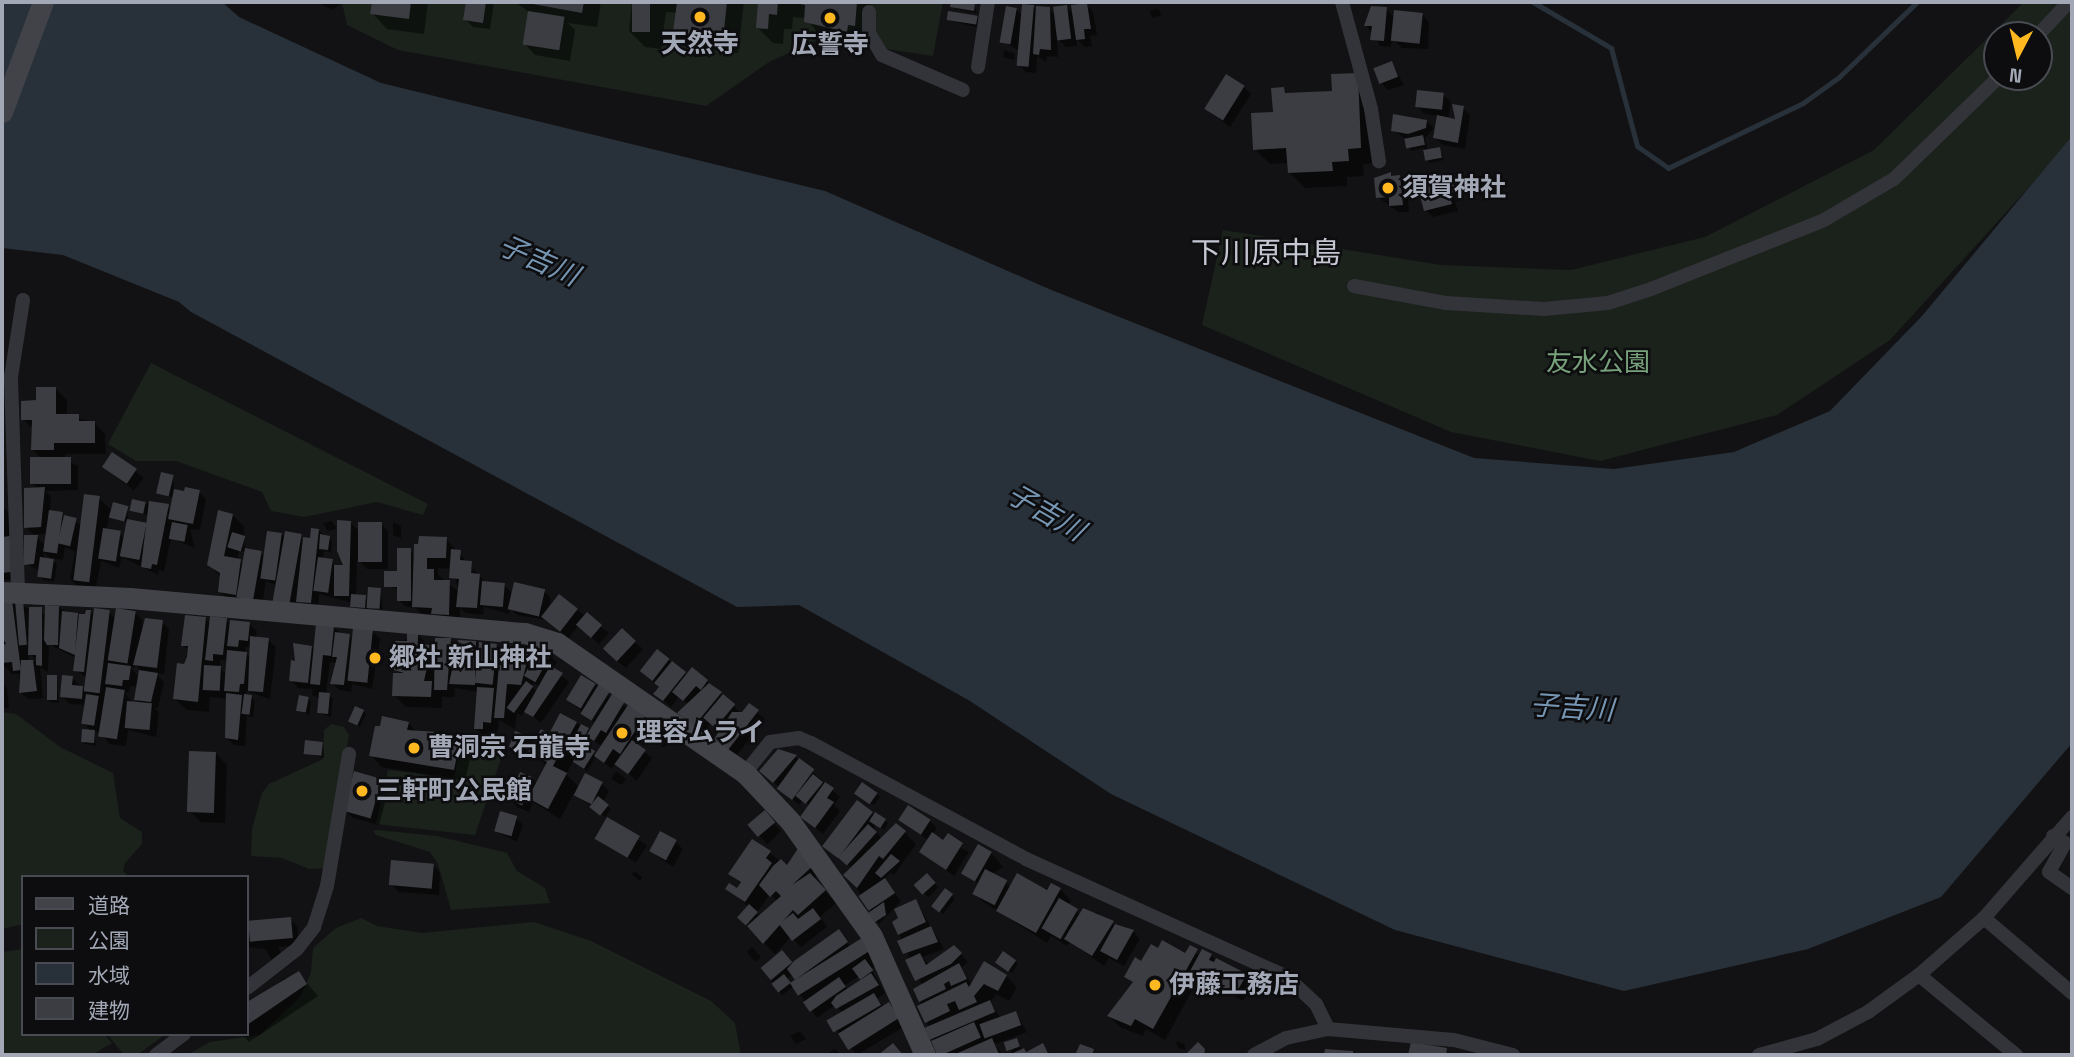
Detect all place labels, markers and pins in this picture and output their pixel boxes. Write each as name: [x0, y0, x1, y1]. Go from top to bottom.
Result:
marker: 天然寺: [692, 9, 708, 25]
marker: 広誓寺: [822, 10, 838, 26]
place label: 天然寺: [661, 28, 739, 60]
place label: 広誓寺: [791, 29, 869, 61]
place label: 須賀神社: [1402, 172, 1506, 204]
marker: 須賀神社: [1380, 180, 1396, 196]
place label: 郷社 新山神社: [389, 642, 552, 674]
marker: 郷社 新山神社: [367, 650, 383, 666]
place label: 理容ムライ: [636, 717, 766, 749]
marker: 理容ムライ: [614, 725, 630, 741]
place label: 曹洞宗 石龍寺: [428, 732, 591, 764]
marker: 曹洞宗 石龍寺: [406, 740, 422, 756]
place label: 三軒町公民館: [376, 775, 532, 807]
marker: 三軒町公民館: [354, 783, 370, 799]
place label: 伊藤工務店: [1169, 969, 1299, 1001]
marker: 伊藤工務店: [1147, 977, 1163, 993]

